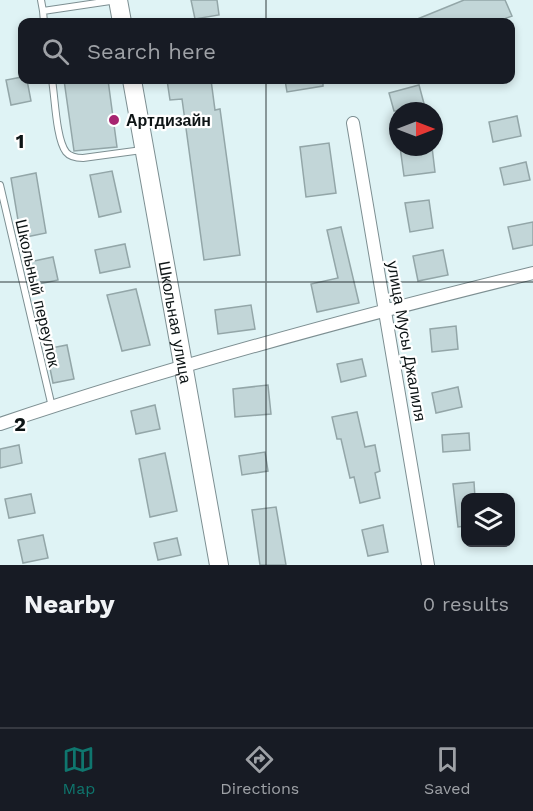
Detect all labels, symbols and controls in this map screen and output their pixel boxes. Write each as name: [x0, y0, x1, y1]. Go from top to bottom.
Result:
search box: [18, 18, 515, 84]
icon: search: [39, 35, 72, 68]
text: Search here: [87, 39, 216, 64]
north arrow: [389, 102, 443, 156]
place label: Артдизайн: [126, 111, 211, 130]
marker: Артдизайн: [107, 113, 121, 127]
text: 1: [16, 129, 24, 153]
street label: Школьный переулок: [11, 217, 64, 370]
street label: улица Мусы Джалиля: [383, 259, 430, 423]
street label: Школьная улица: [155, 260, 195, 385]
text: 2: [14, 412, 26, 436]
map controls: [461, 493, 515, 547]
button: layers: [461, 493, 515, 547]
text: Nearby: [24, 589, 115, 619]
text: 0 results: [423, 592, 509, 616]
tab: Map: [62, 743, 95, 798]
tab: Directions: [220, 743, 299, 798]
tab: Saved: [424, 743, 471, 798]

